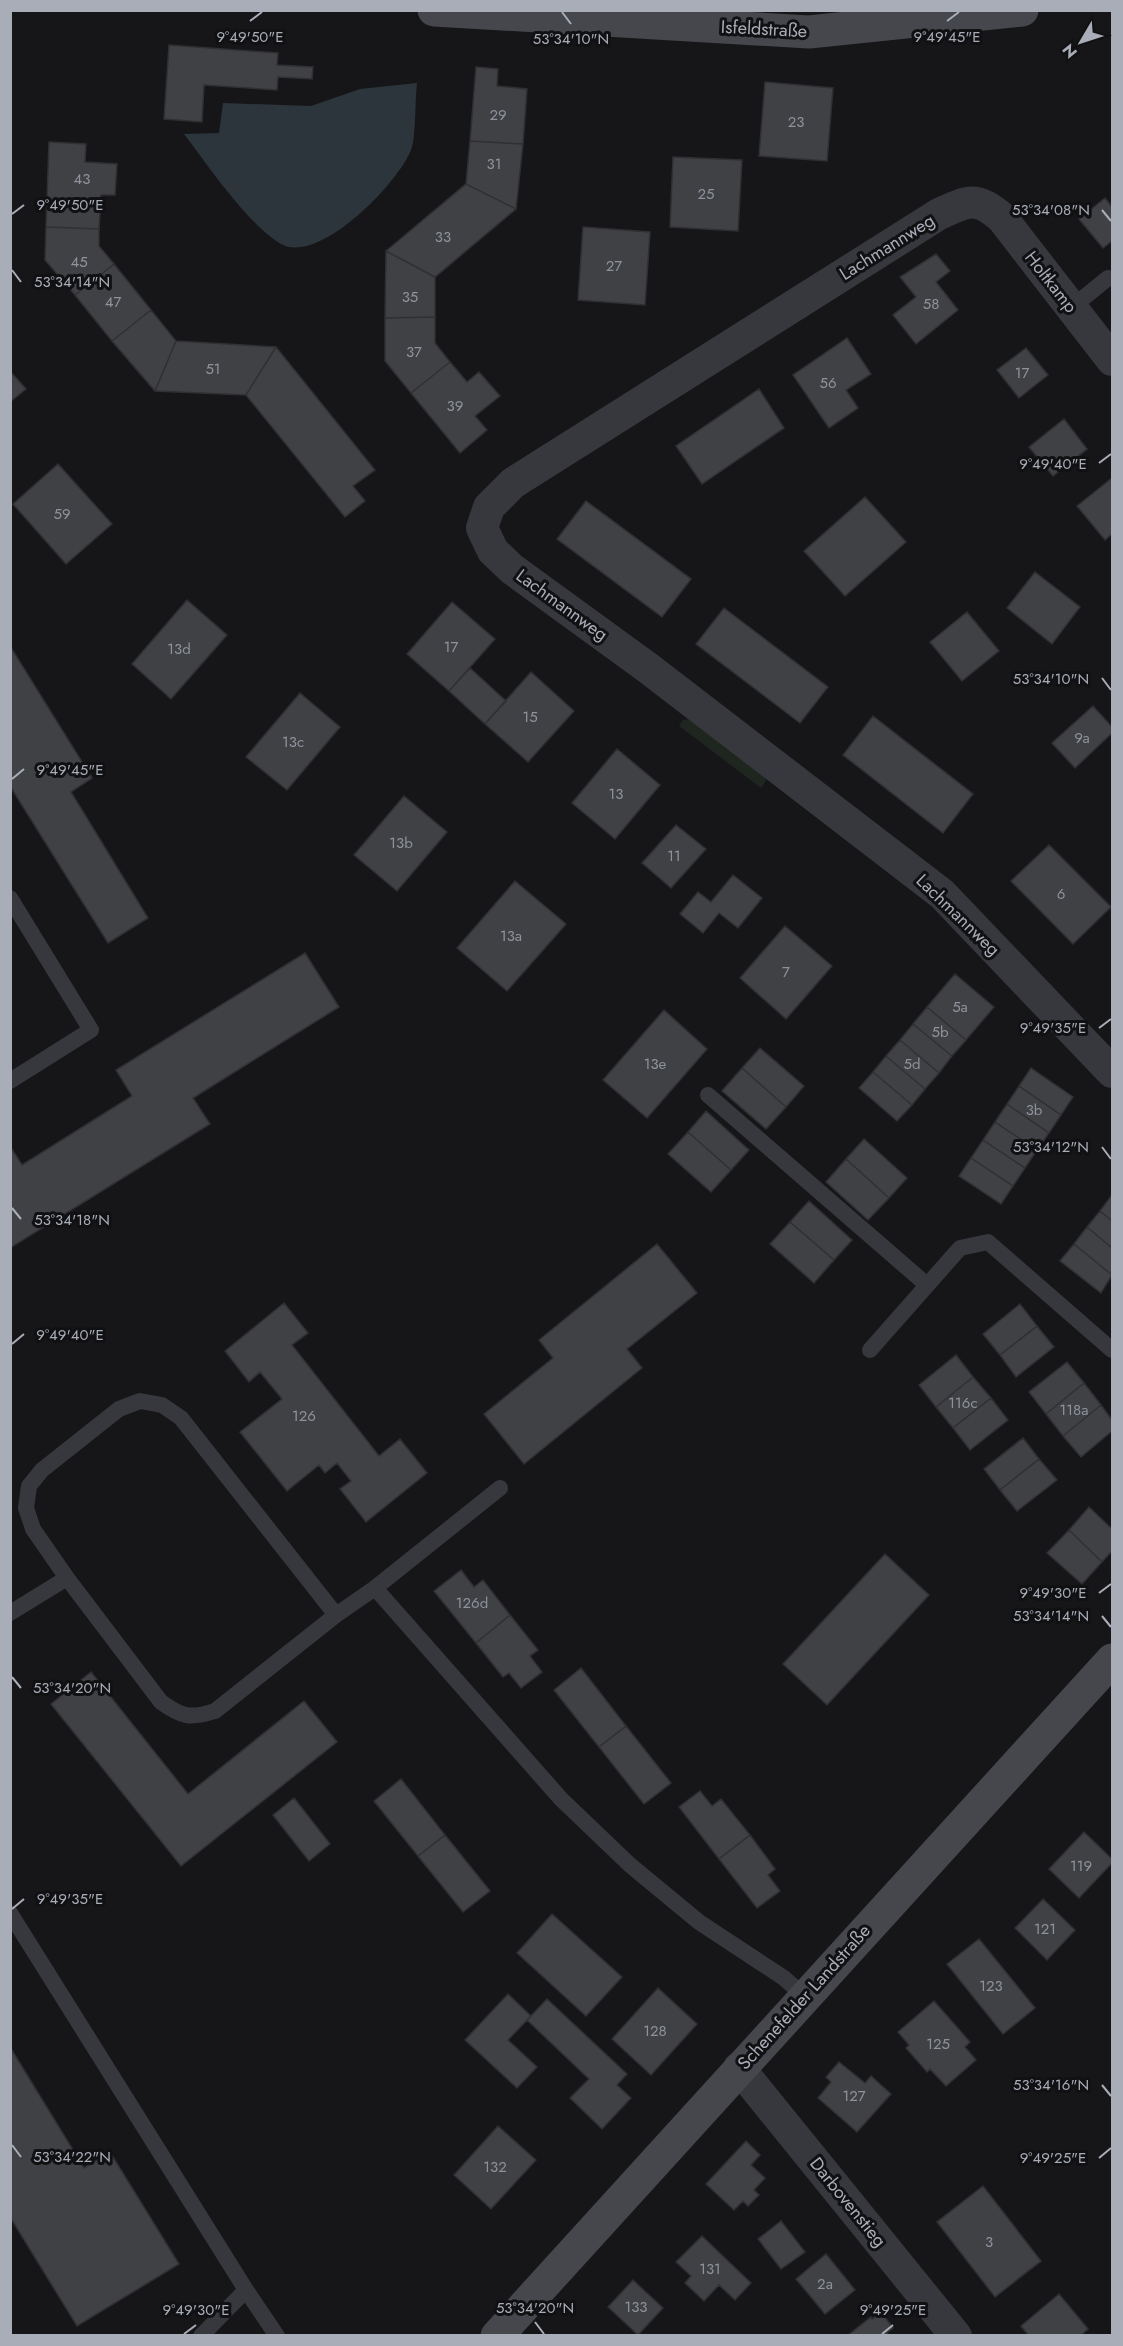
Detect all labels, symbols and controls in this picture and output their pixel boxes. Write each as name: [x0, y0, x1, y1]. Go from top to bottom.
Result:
north arrow: [1051, 12, 1111, 72]
street label: Isfeldstraße: [720, 14, 808, 44]
text: 9°49'50"E: [216, 26, 284, 48]
text: 9°49'45"E: [914, 26, 980, 48]
text: 53°34'10"N: [533, 28, 609, 50]
text: N: [1057, 39, 1083, 63]
house number: 29: [489, 104, 507, 126]
house number: 23: [788, 111, 804, 133]
house number: 31: [487, 153, 501, 175]
house number: 43: [74, 168, 90, 190]
house number: 25: [698, 183, 715, 205]
text: 9°49'50"E: [36, 194, 104, 216]
text: 53°34'08"N: [1012, 199, 1090, 221]
street label: Lachmannweg: [834, 207, 940, 287]
house number: 33: [435, 226, 451, 248]
street label: Holtkamp: [1019, 246, 1083, 318]
house number: 45: [70, 251, 88, 273]
house number: 27: [606, 255, 622, 277]
text: 53°34'14"N: [34, 271, 110, 293]
house number: 35: [402, 286, 418, 308]
house number: 47: [105, 291, 121, 313]
house number: 58: [923, 293, 939, 315]
house number: 37: [406, 341, 422, 363]
house number: 51: [205, 358, 221, 380]
house number: 17: [1015, 362, 1029, 384]
house number: 56: [819, 372, 837, 394]
house number: 39: [447, 395, 463, 417]
text: 9°49'40"E: [1019, 453, 1087, 475]
house number: 59: [53, 503, 71, 525]
street label: Lachmannweg: [511, 563, 613, 647]
house number: 17: [444, 636, 458, 658]
house number: 13d: [167, 638, 191, 660]
text: 53°34'10"N: [1013, 668, 1089, 690]
house number: 15: [522, 706, 538, 728]
house number: 9a: [1074, 727, 1090, 749]
house number: 13c: [282, 731, 304, 753]
text: 9°49'45"E: [37, 759, 103, 781]
house number: 13: [609, 783, 623, 805]
house number: 13b: [389, 832, 413, 854]
house number: 11: [667, 845, 681, 867]
street label: Lachmannweg: [910, 868, 1006, 962]
house number: 6: [1057, 883, 1065, 905]
house number: 13a: [500, 925, 522, 947]
house number: 7: [782, 961, 790, 983]
house number: 5a: [952, 996, 968, 1018]
text: 9°49'35"E: [1020, 1017, 1086, 1039]
house number: 5b: [931, 1021, 949, 1043]
house number: 13e: [644, 1053, 667, 1075]
house number: 5d: [903, 1053, 921, 1075]
house number: 3b: [1026, 1099, 1043, 1121]
text: 53°34'12"N: [1013, 1136, 1089, 1158]
text: 53°34'18"N: [34, 1209, 110, 1231]
text: 9°49'40"E: [36, 1324, 104, 1346]
house number: 116c: [948, 1392, 978, 1414]
house number: 118a: [1060, 1399, 1088, 1421]
house number: 126: [292, 1405, 316, 1427]
text: 9°49'30"E: [1020, 1582, 1086, 1604]
house number: 126d: [456, 1592, 488, 1614]
text: 53°34'14"N: [1013, 1605, 1089, 1627]
text: 53°34'20"N: [33, 1677, 111, 1699]
house number: 119: [1070, 1855, 1092, 1877]
text: 9°49'35"E: [37, 1888, 103, 1910]
street label: Schenefelder Landstraße: [731, 1918, 877, 2076]
house number: 121: [1034, 1918, 1056, 1940]
house number: 123: [979, 1975, 1003, 1997]
house number: 128: [643, 2020, 667, 2042]
house number: 125: [926, 2033, 950, 2055]
text: 53°34'16"N: [1013, 2074, 1089, 2096]
house number: 127: [842, 2085, 866, 2107]
text: 53°34'22"N: [33, 2146, 111, 2168]
text: 9°49'25"E: [1020, 2147, 1086, 2169]
street label: Darbovenstieg: [804, 2151, 892, 2253]
house number: 132: [483, 2156, 507, 2178]
house number: 3: [985, 2231, 993, 2253]
house number: 131: [699, 2258, 721, 2280]
house number: 2a: [817, 2273, 833, 2295]
house number: 133: [624, 2296, 648, 2318]
text: 53°34'20"N: [496, 2297, 574, 2319]
text: 9°49'30"E: [163, 2299, 229, 2321]
text: 9°49'25"E: [860, 2299, 926, 2321]

